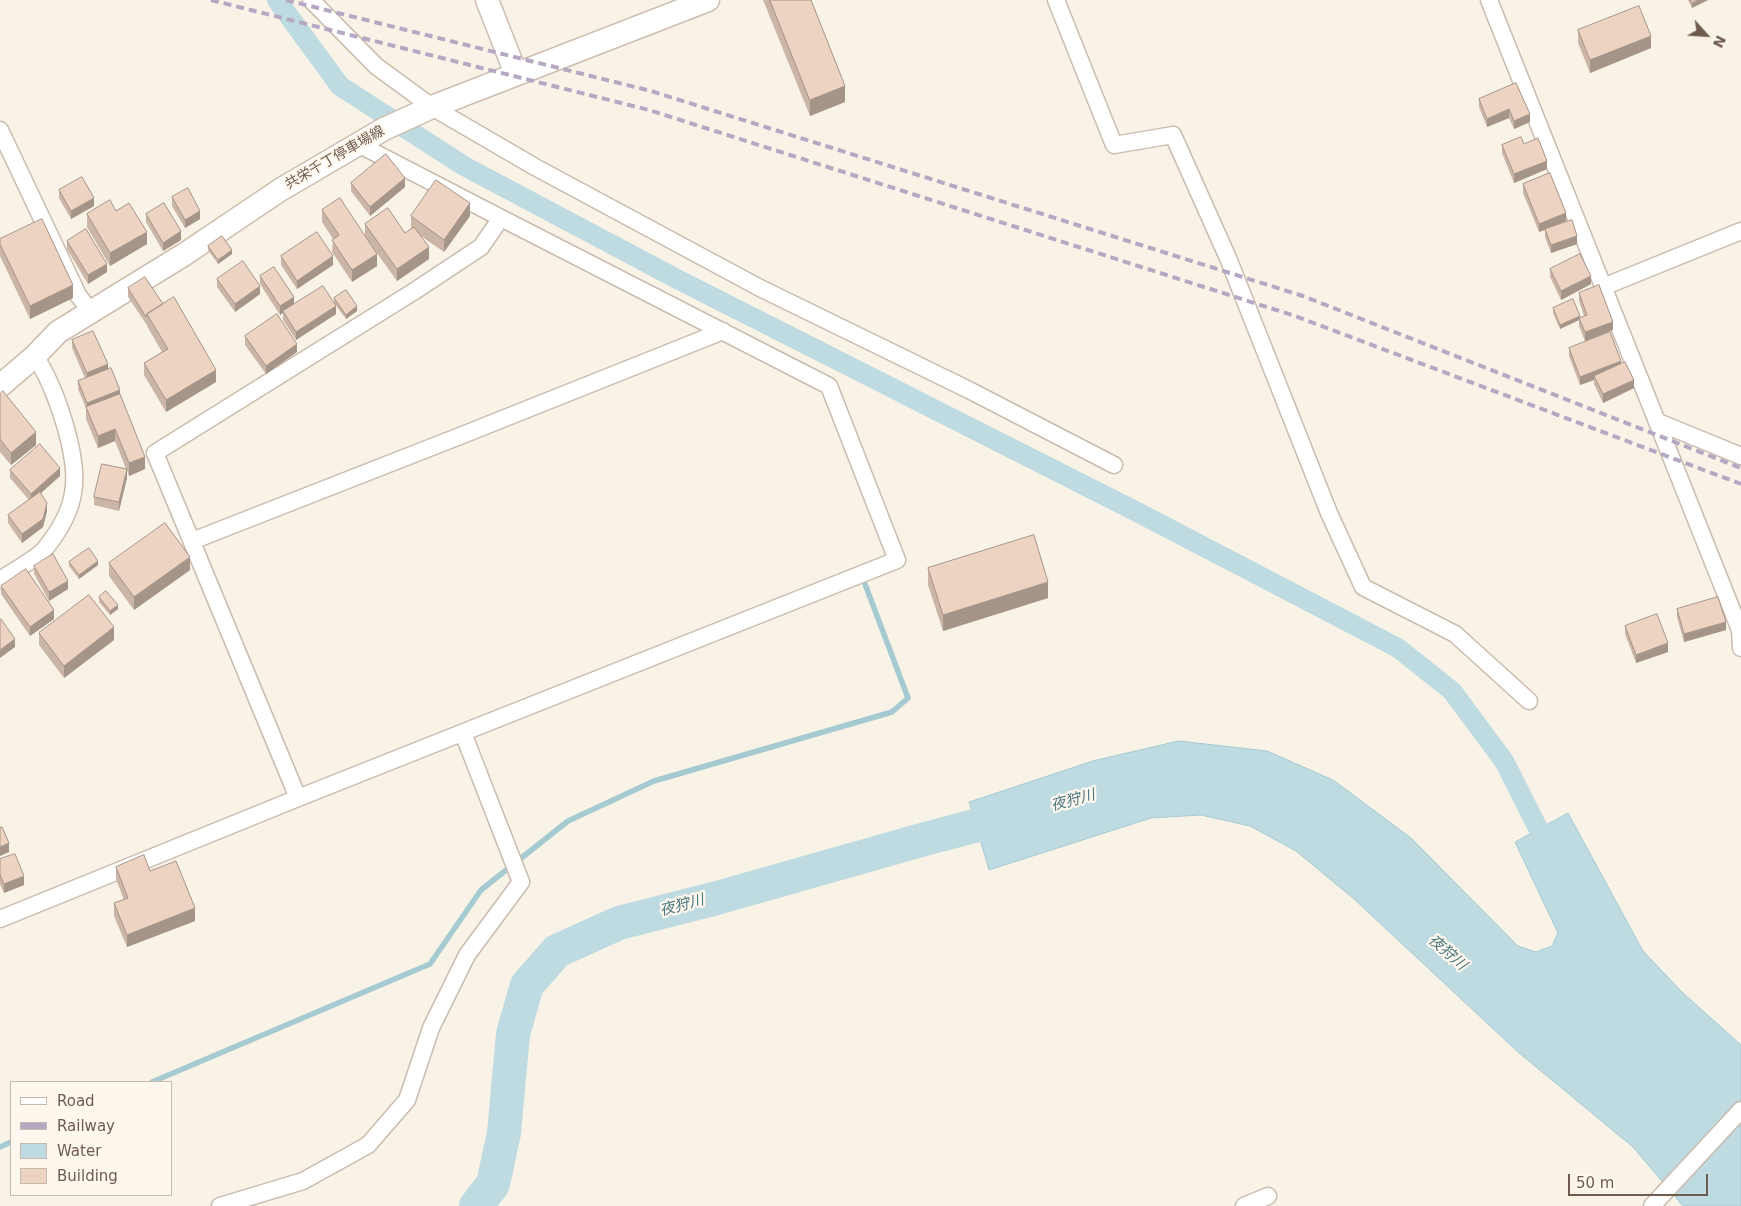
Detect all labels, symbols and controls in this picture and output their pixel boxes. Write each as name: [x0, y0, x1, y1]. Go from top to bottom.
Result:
north arrow: [1681, 10, 1731, 60]
text: N: [1710, 33, 1729, 50]
street label: 共栄千丁停車場線: [282, 123, 388, 193]
water label: 夜狩川: [1049, 786, 1097, 816]
water label: 夜狩川: [658, 891, 706, 921]
water label: 夜狩川: [1424, 931, 1470, 975]
legend: [10, 1081, 172, 1196]
text: Road: [57, 1092, 95, 1110]
text: Railway: [57, 1117, 115, 1135]
text: Water: [57, 1142, 101, 1160]
scale bar: [1571, 1164, 1711, 1196]
text: Building: [57, 1167, 118, 1185]
text: 50 m: [1576, 1174, 1614, 1192]

